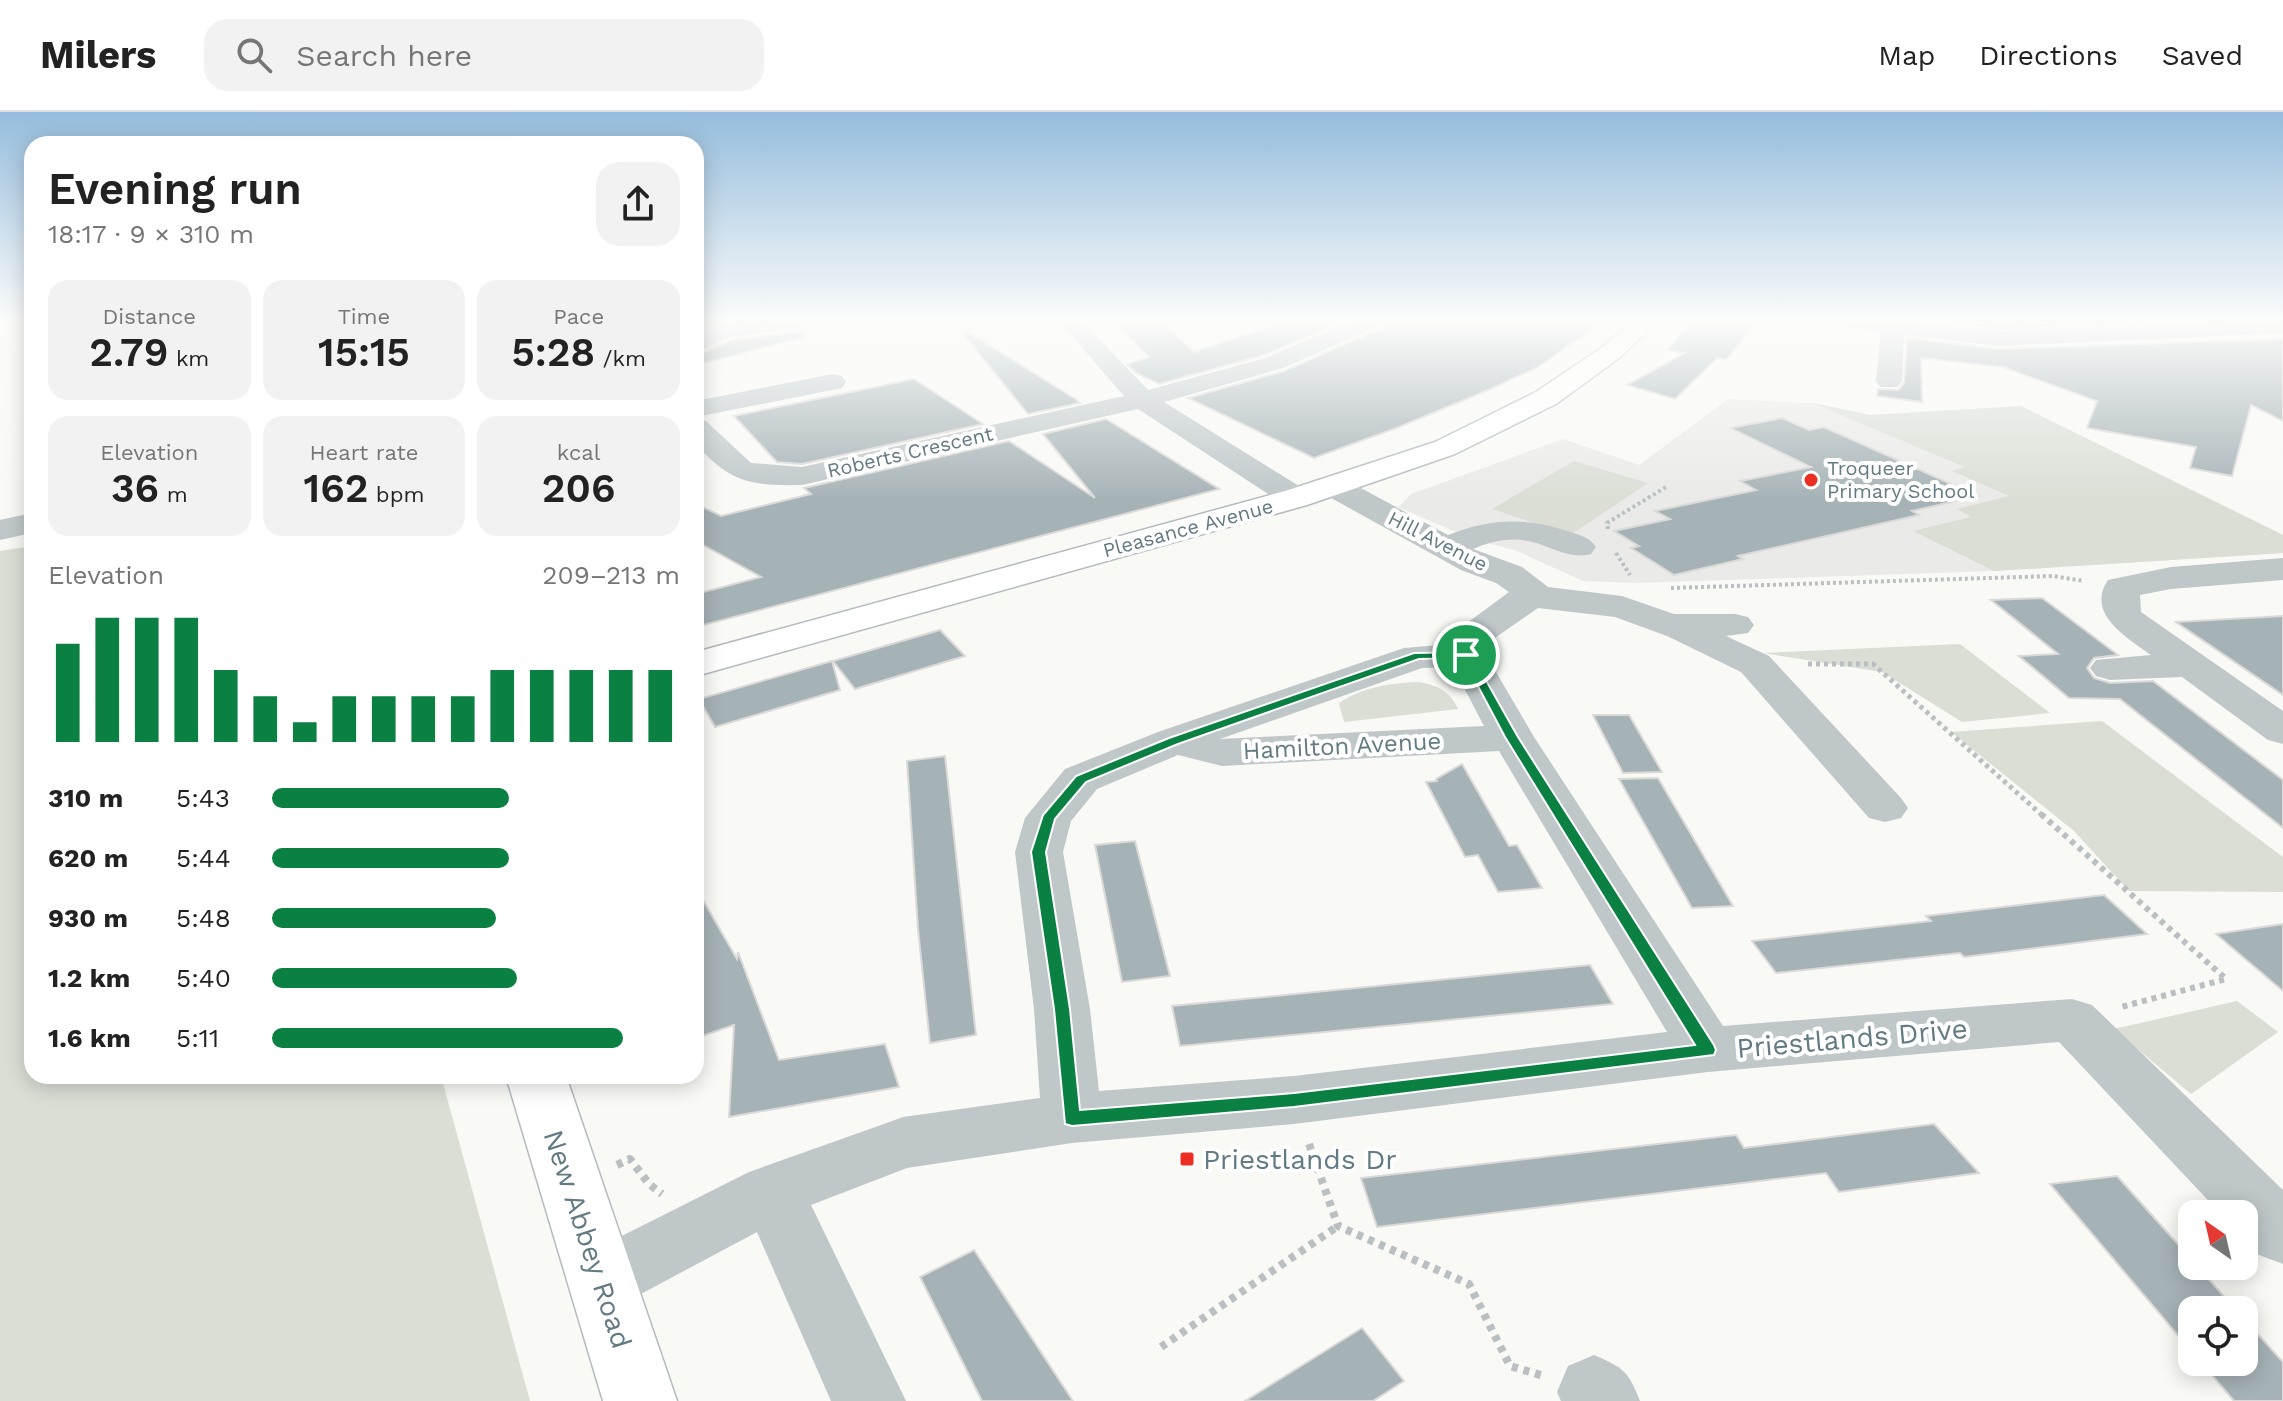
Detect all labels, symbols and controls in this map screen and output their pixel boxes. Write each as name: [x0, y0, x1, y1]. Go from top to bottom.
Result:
search box: [204, 19, 764, 91]
text: Milers: [40, 33, 156, 77]
icon: search: [232, 33, 276, 77]
text: Search here: [296, 38, 472, 73]
text: Map: [1878, 39, 1935, 72]
text: Directions: [1979, 39, 2118, 72]
text: Saved: [2162, 39, 2243, 72]
button: share: [596, 162, 680, 246]
text: Evening run: [48, 163, 302, 215]
text: 18:17 · 9 × 310 m: [48, 219, 254, 249]
text: Distance: [103, 304, 196, 329]
text: Time: [338, 304, 390, 329]
text: Pace: [553, 304, 604, 329]
text: 2.79: [89, 329, 168, 376]
text: 15:15: [318, 329, 410, 376]
text: 5:28: [511, 329, 595, 376]
text: km: [168, 346, 209, 371]
text: /km: [595, 346, 646, 371]
street label: Roberts Crescent: [825, 421, 996, 483]
text: Elevation: [100, 440, 198, 465]
text: Heart rate: [310, 440, 418, 465]
text: kcal: [557, 440, 600, 465]
place label: Troqueer Primary School: [1827, 456, 1974, 503]
text: 36: [111, 465, 159, 512]
text: 162: [304, 465, 368, 512]
text: 206: [542, 465, 615, 512]
marker: Troqueer Primary School: [1802, 471, 1820, 489]
text: m: [159, 482, 188, 507]
text: bpm: [368, 482, 424, 507]
street label: Pleasance Avenue: [1100, 494, 1276, 562]
street label: Hill Avenue: [1384, 506, 1492, 576]
text: Elevation: [48, 560, 164, 590]
text: 209–213 m: [542, 560, 680, 590]
pin: [1432, 621, 1500, 689]
icon: arrive: [1444, 633, 1488, 677]
street label: Hamilton Avenue: [1242, 727, 1442, 765]
text: 310 m: [48, 783, 123, 813]
text: 5:43: [176, 783, 230, 813]
text: 620 m: [48, 843, 128, 873]
text: 5:44: [176, 843, 231, 873]
text: 930 m: [48, 903, 128, 933]
text: 5:48: [176, 903, 231, 933]
text: 1.2 km: [48, 963, 130, 993]
text: 5:40: [176, 963, 231, 993]
street label: Priestlands Drive: [1735, 1012, 1969, 1065]
text: 1.6 km: [48, 1023, 131, 1053]
text: 5:11: [176, 1023, 219, 1053]
street label: New Abbey Road: [537, 1126, 638, 1353]
place label: Priestlands Dr: [1203, 1143, 1397, 1176]
marker: Priestlands Dr: [1178, 1150, 1196, 1168]
north arrow: [2178, 1200, 2258, 1280]
map controls: [2178, 1200, 2258, 1376]
button: locate: [2178, 1296, 2258, 1376]

